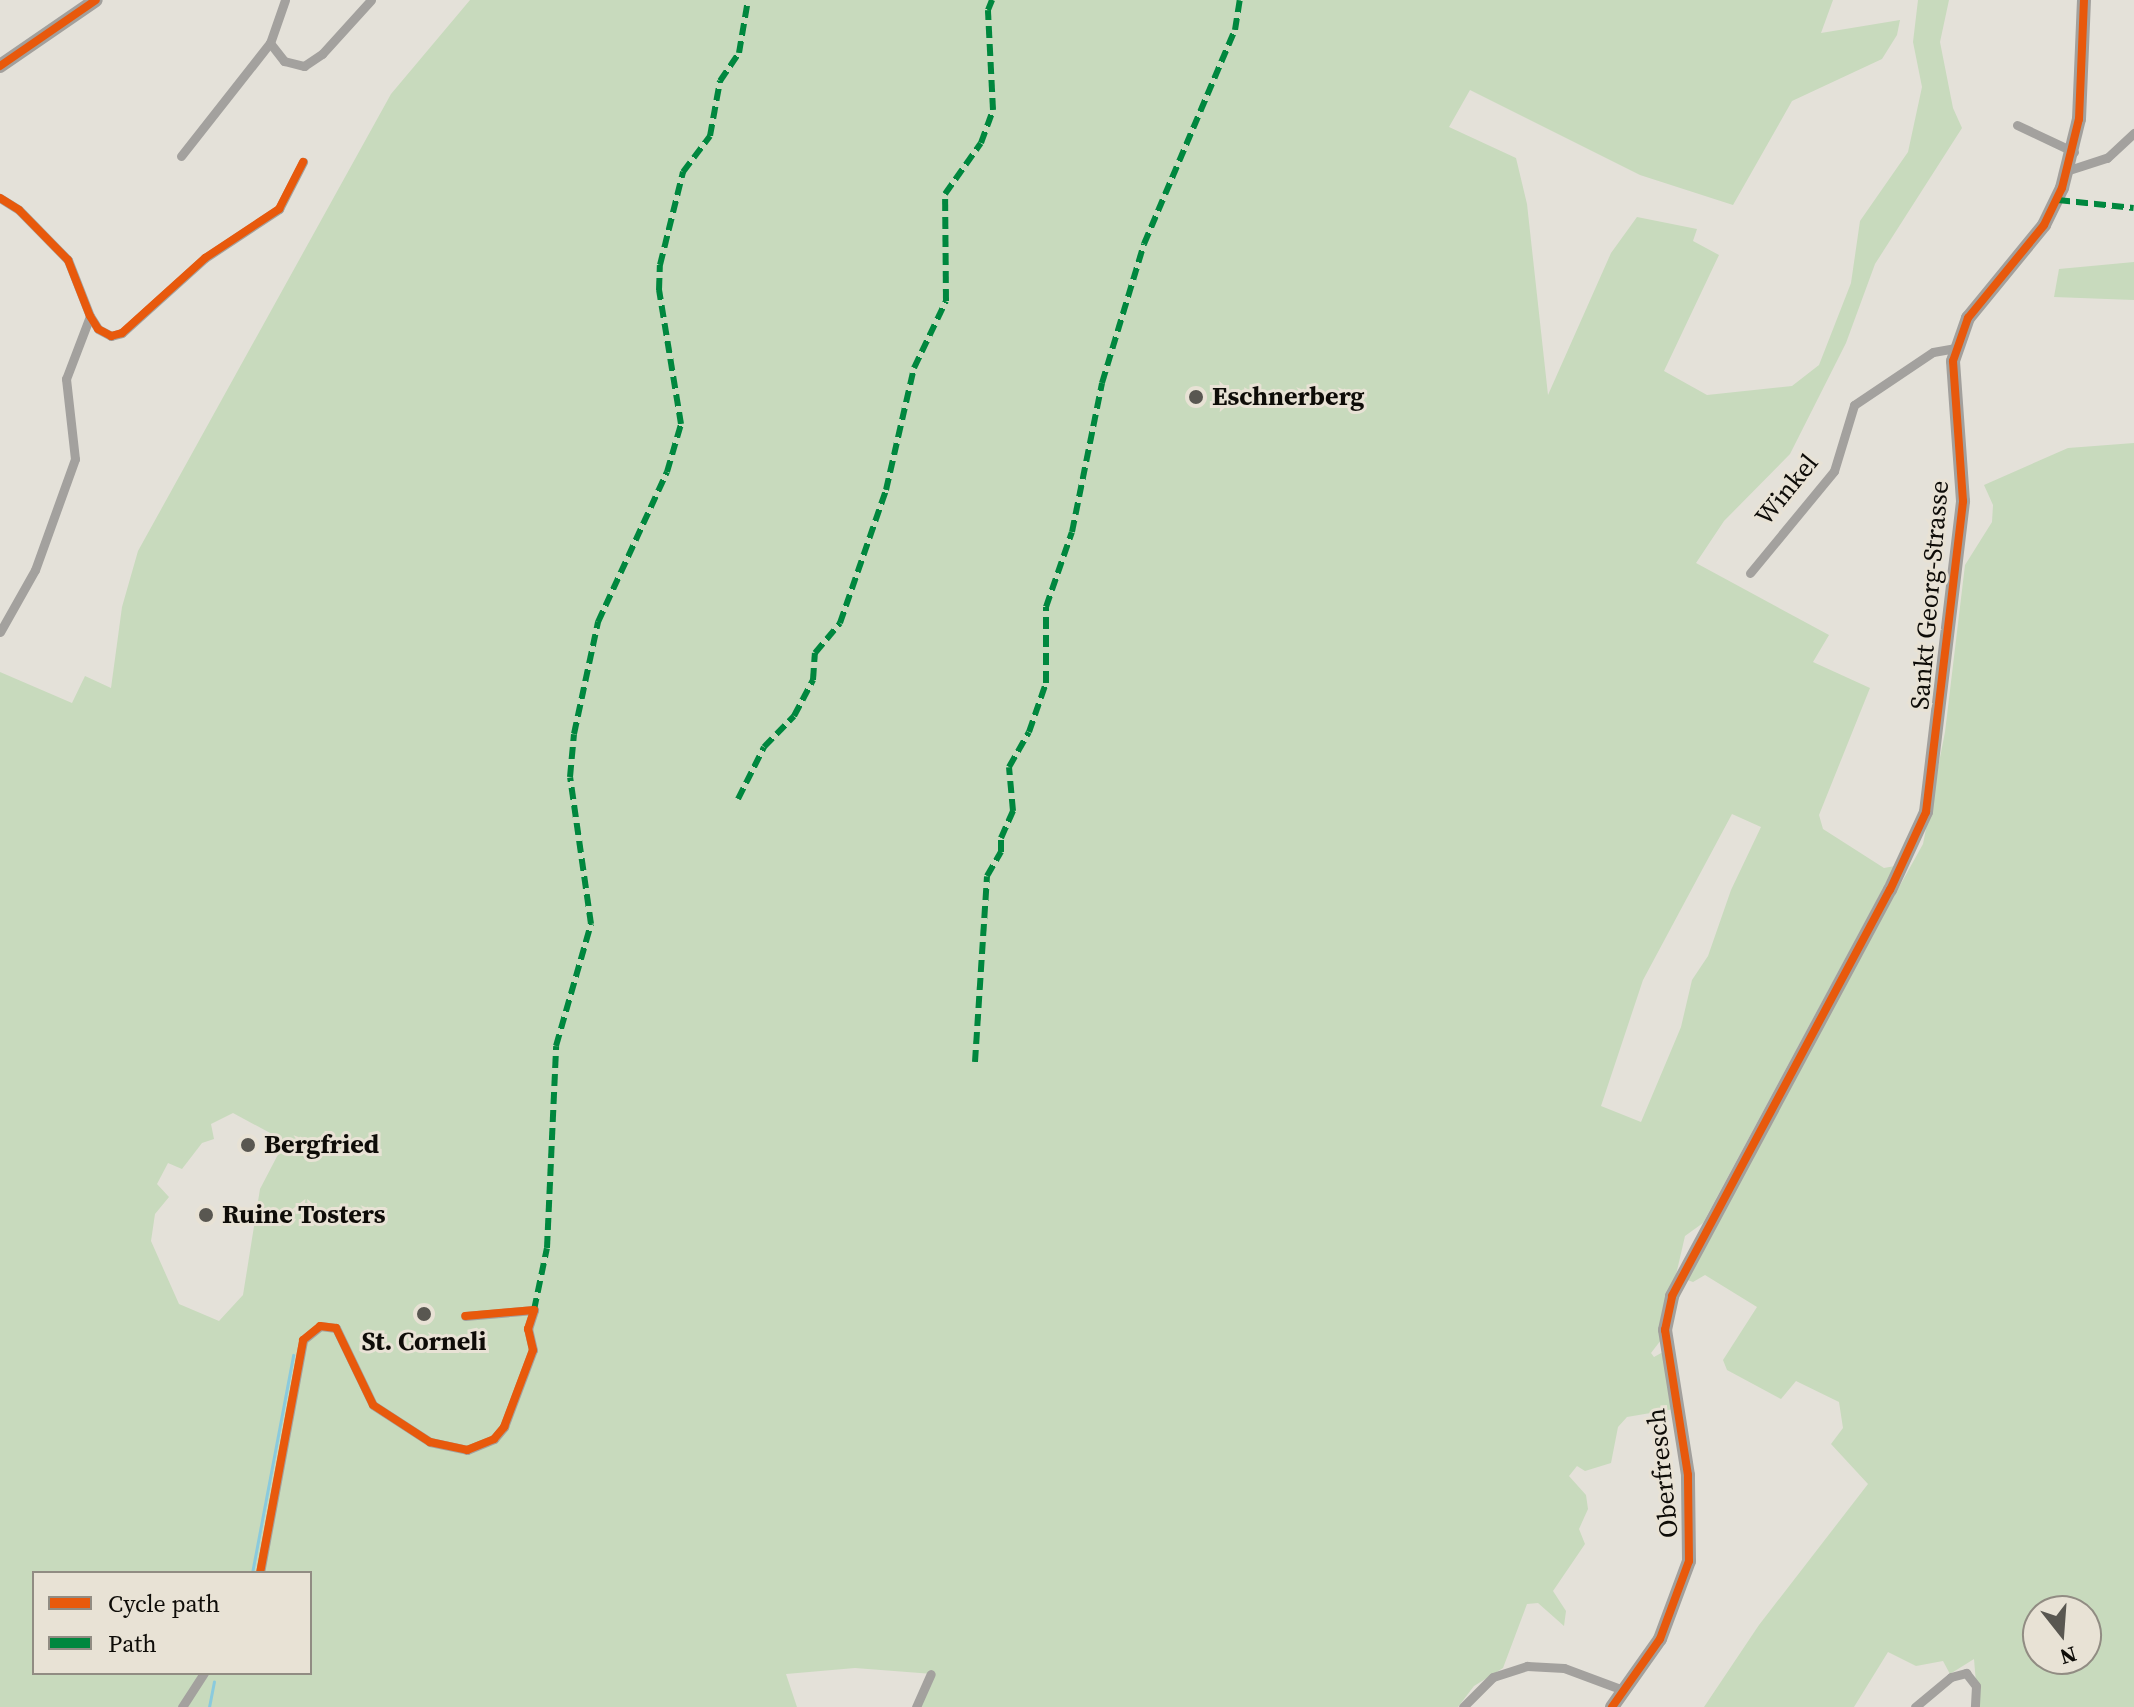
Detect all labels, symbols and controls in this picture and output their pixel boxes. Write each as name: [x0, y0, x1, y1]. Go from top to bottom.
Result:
place label: Eschnerberg: [1212, 381, 1364, 413]
marker: Eschnerberg: [1187, 388, 1205, 406]
street label: Winkel: [1749, 448, 1825, 532]
street label: Sankt Georg-Strasse: [1904, 479, 1956, 711]
place label: Bergfried: [264, 1129, 379, 1161]
marker: Bergfried: [239, 1136, 257, 1154]
place label: Ruine Tosters: [222, 1199, 386, 1231]
marker: Ruine Tosters: [197, 1206, 215, 1224]
marker: St. Corneli: [415, 1305, 433, 1323]
place label: St. Corneli: [361, 1326, 487, 1358]
street label: Oberfresch: [1641, 1407, 1685, 1539]
legend: [32, 1571, 312, 1675]
text: Cycle path: [108, 1587, 220, 1620]
north arrow: [2022, 1595, 2102, 1675]
text: Path: [108, 1627, 157, 1660]
text: N: [2056, 1639, 2080, 1673]

